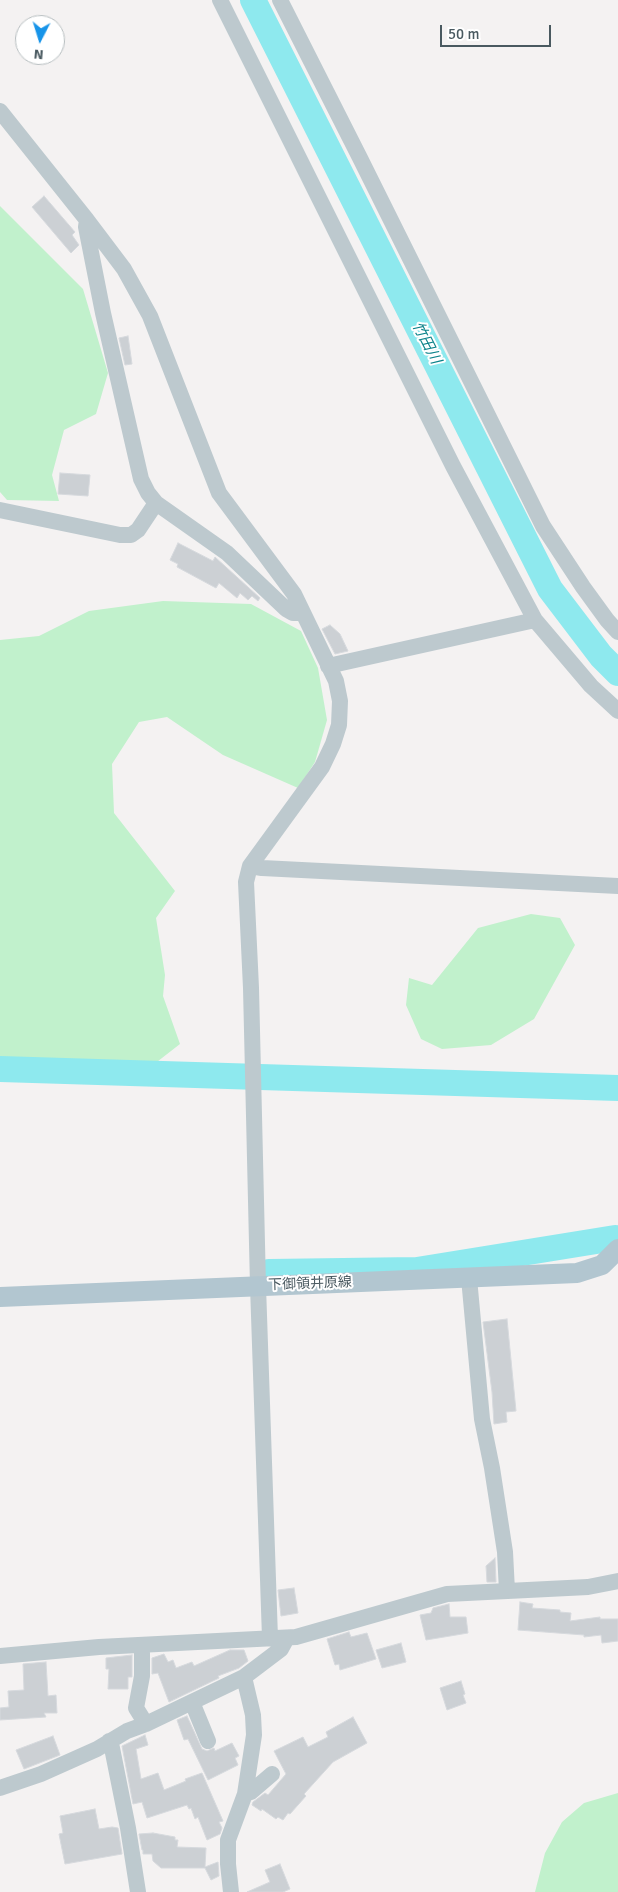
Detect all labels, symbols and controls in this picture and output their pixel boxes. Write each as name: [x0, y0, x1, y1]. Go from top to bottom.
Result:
north arrow: [15, 15, 65, 65]
scale bar: [443, 15, 554, 47]
text: 50 m: [448, 25, 479, 43]
text: N: [33, 46, 44, 63]
water label: 竹田川: [408, 319, 444, 367]
street label: 下御領井原線: [268, 1274, 352, 1294]

